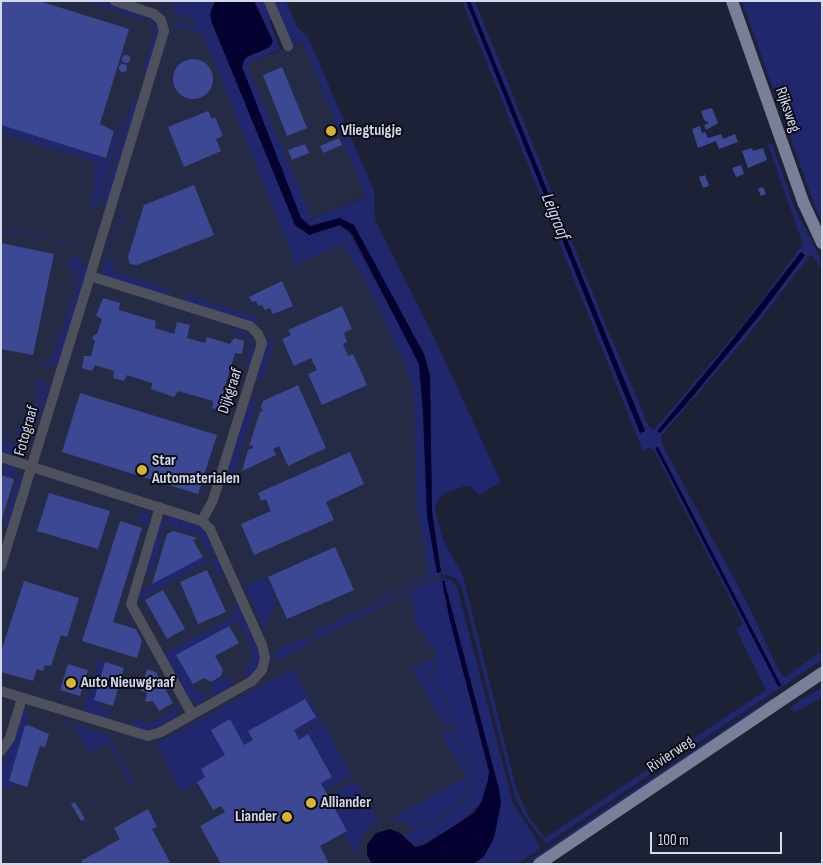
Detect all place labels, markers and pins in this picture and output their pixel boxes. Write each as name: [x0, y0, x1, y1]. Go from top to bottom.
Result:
place label: Vliegtuigje: [341, 121, 402, 141]
marker: Vliegtuigje: [325, 125, 337, 137]
place label: Star Automaterialen: [152, 451, 240, 489]
marker: Star Automaterialen: [136, 464, 148, 476]
place label: Auto Nieuwgraaf: [81, 673, 175, 693]
marker: Auto Nieuwgraaf: [65, 677, 77, 689]
place label: Alliander: [321, 793, 371, 813]
marker: Alliander: [305, 797, 317, 809]
place label: Liander: [235, 807, 277, 827]
marker: Liander: [281, 811, 293, 823]

